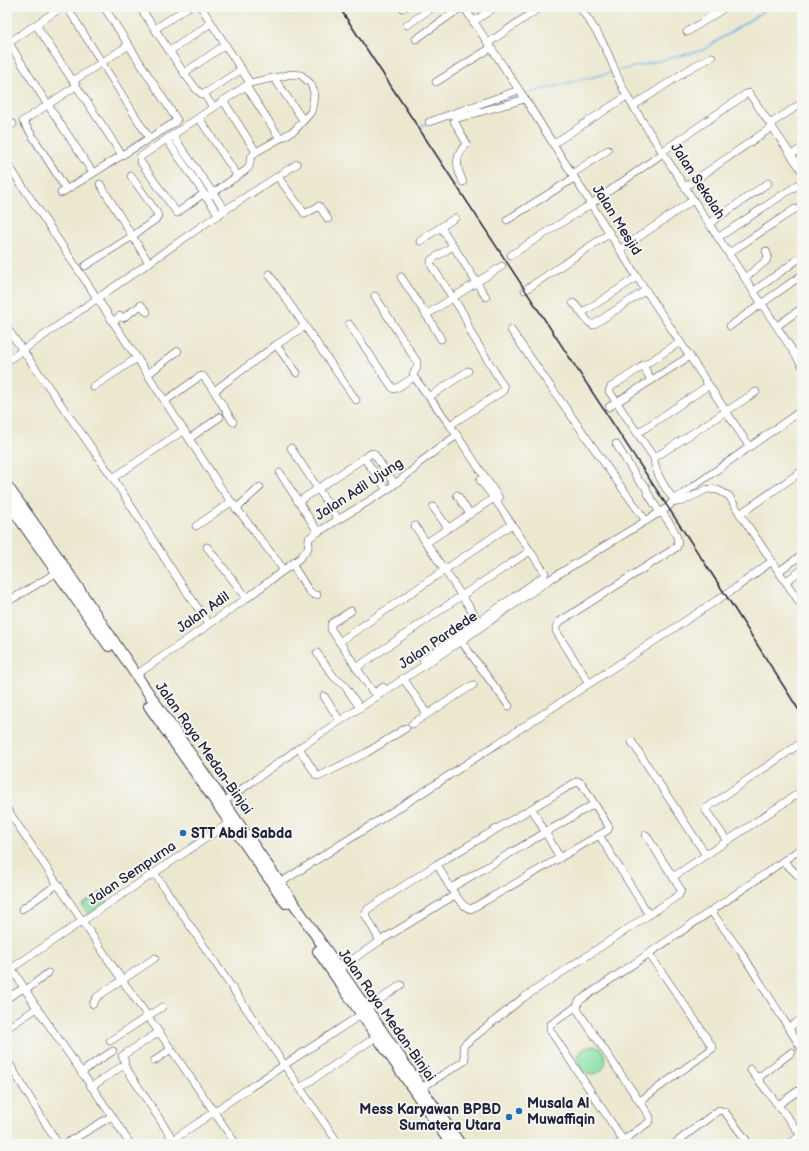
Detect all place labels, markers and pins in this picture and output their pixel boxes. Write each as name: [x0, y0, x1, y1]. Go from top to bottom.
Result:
place label: STT Abdi Sabda: [191, 825, 292, 842]
marker: STT Abdi Sabda: [178, 828, 188, 838]
place label: Musala Al Muwaffiqin: [527, 1095, 595, 1128]
place label: Mess Karyawan BPBD Sumatera Utara: [359, 1101, 501, 1134]
marker: Musala Al Muwaffiqin: [514, 1106, 524, 1116]
marker: Mess Karyawan BPBD Sumatera Utara: [504, 1112, 514, 1122]

